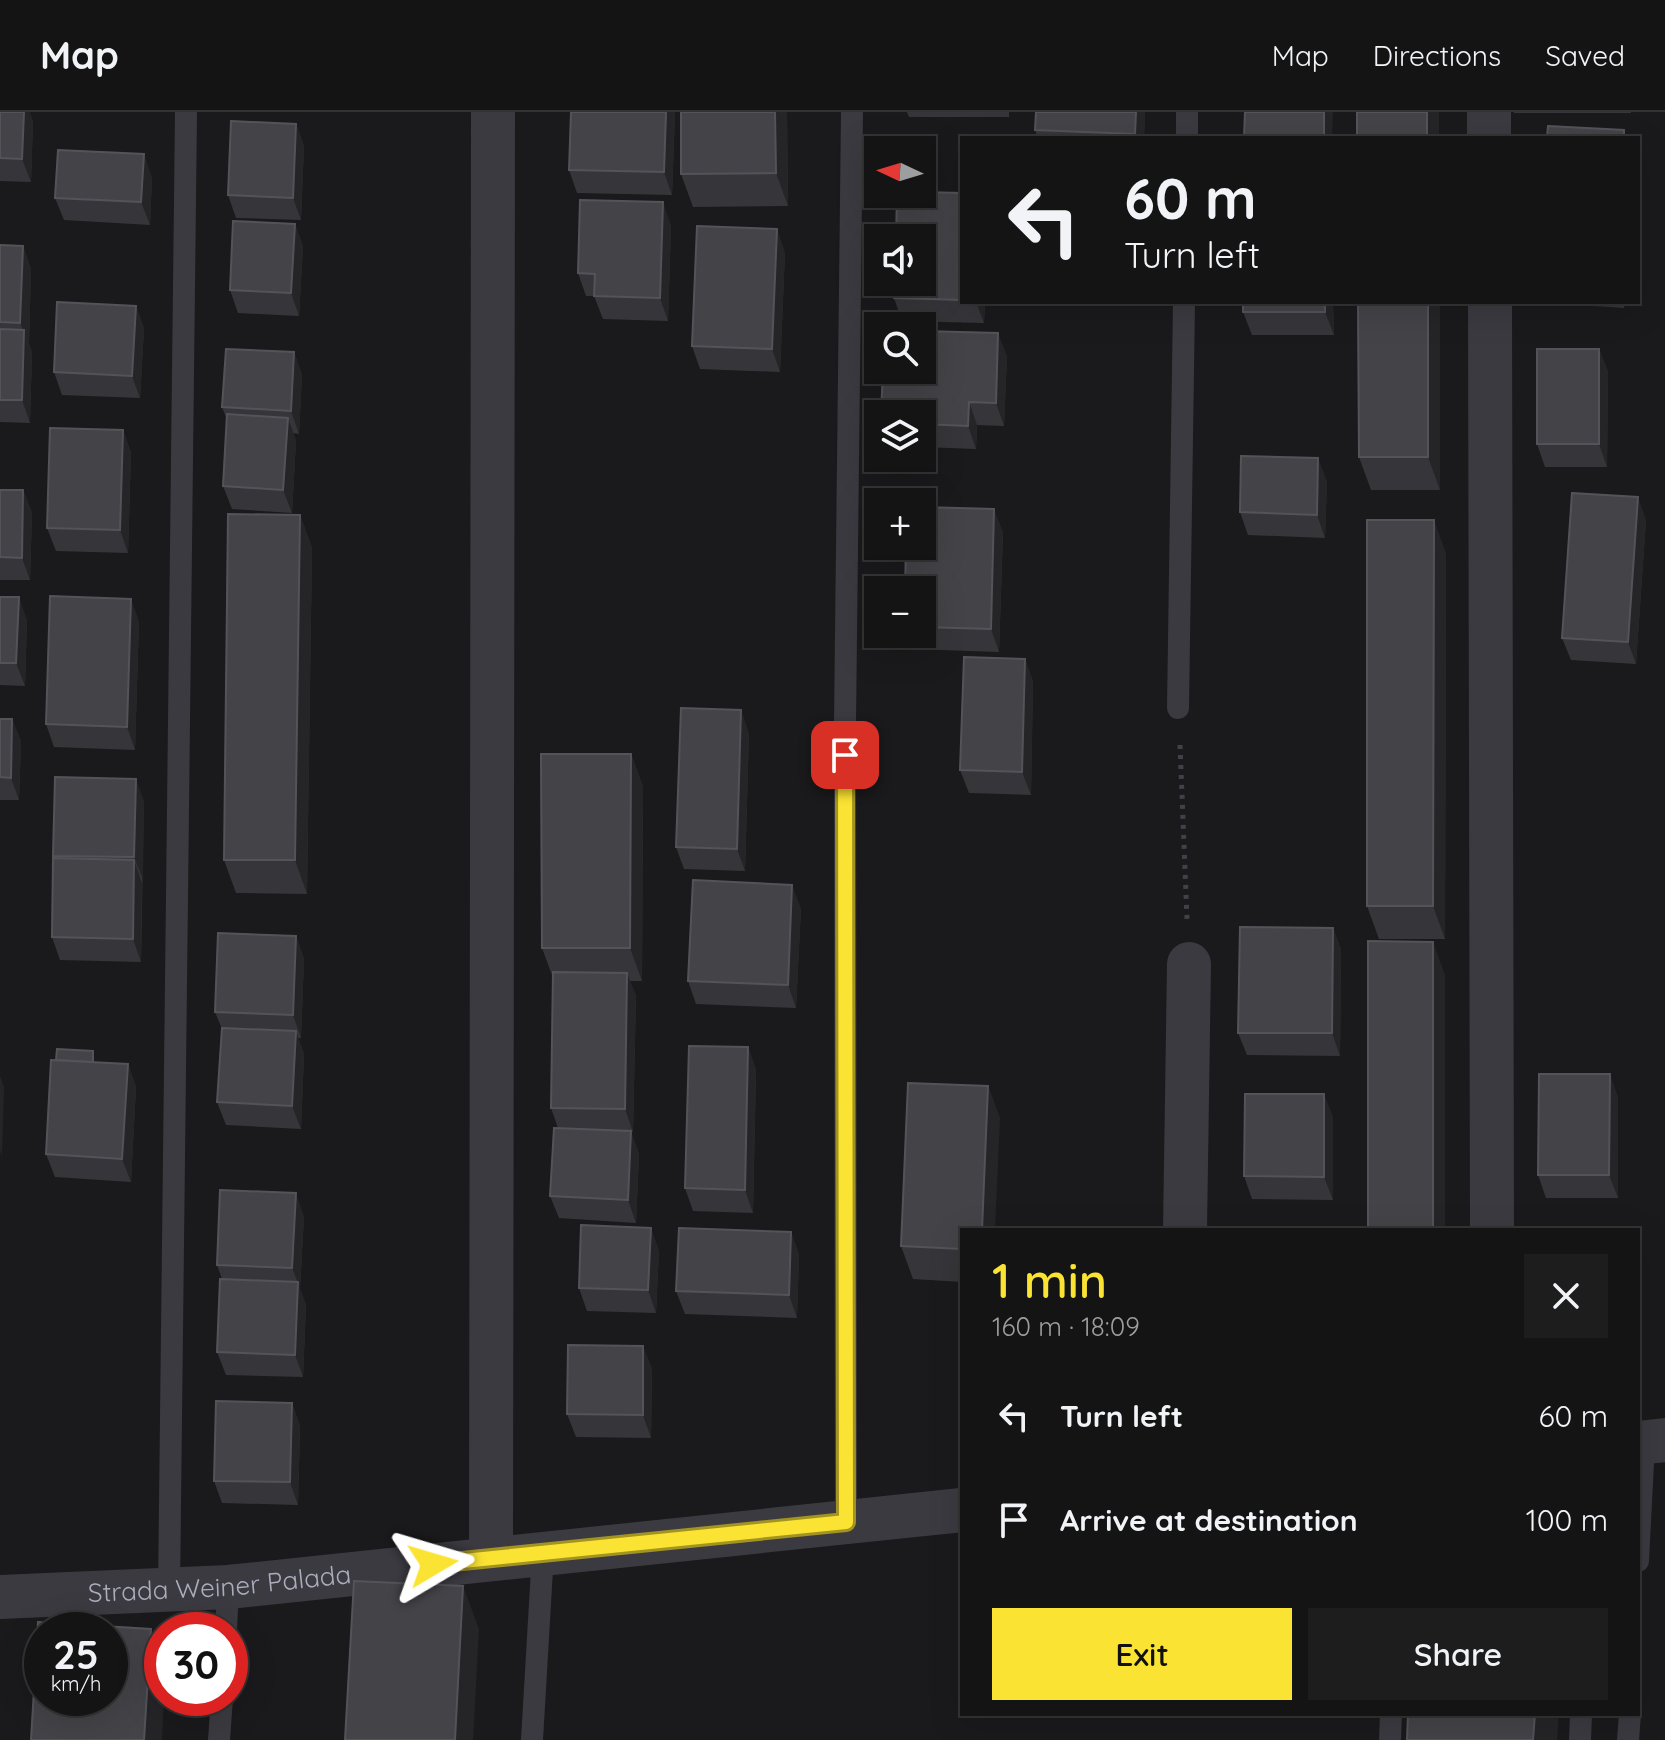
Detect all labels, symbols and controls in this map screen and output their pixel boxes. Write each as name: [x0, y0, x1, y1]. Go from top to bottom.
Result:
text: Map: [40, 31, 119, 79]
text: Map: [1272, 38, 1329, 73]
text: Directions: [1373, 38, 1501, 73]
text: Saved: [1545, 38, 1625, 73]
north arrow: [864, 136, 936, 208]
map controls: [864, 136, 936, 648]
text: 60 m: [1124, 163, 1257, 233]
icon: left: [992, 168, 1096, 272]
button: sound: [864, 224, 936, 296]
text: Turn left: [1124, 232, 1260, 277]
button: search: [864, 312, 936, 384]
button: layers: [864, 400, 936, 472]
button: +: [864, 488, 936, 560]
button: −: [864, 576, 936, 648]
pin: [811, 721, 879, 789]
icon: arrive: [823, 733, 867, 777]
text: 1 min: [992, 1250, 1107, 1310]
button: close: [1524, 1254, 1608, 1338]
text: 160 m · 18:09: [992, 1310, 1140, 1343]
icon: left: [992, 1394, 1036, 1438]
text: Turn left: [1060, 1397, 1183, 1435]
text: 60 m: [1538, 1397, 1608, 1435]
icon: arrive: [992, 1498, 1036, 1542]
text: Arrive at destination: [1060, 1501, 1358, 1539]
text: 100 m: [1526, 1501, 1608, 1539]
position arrow: [391, 1522, 475, 1606]
street label: Strada Weiner Palada: [87, 1557, 353, 1609]
button: Exit: [992, 1608, 1292, 1700]
button: Share: [1308, 1608, 1608, 1700]
speed limit sign: 30: [144, 1612, 248, 1716]
text: 25: [53, 1629, 99, 1679]
text: km/h: [51, 1671, 101, 1696]

